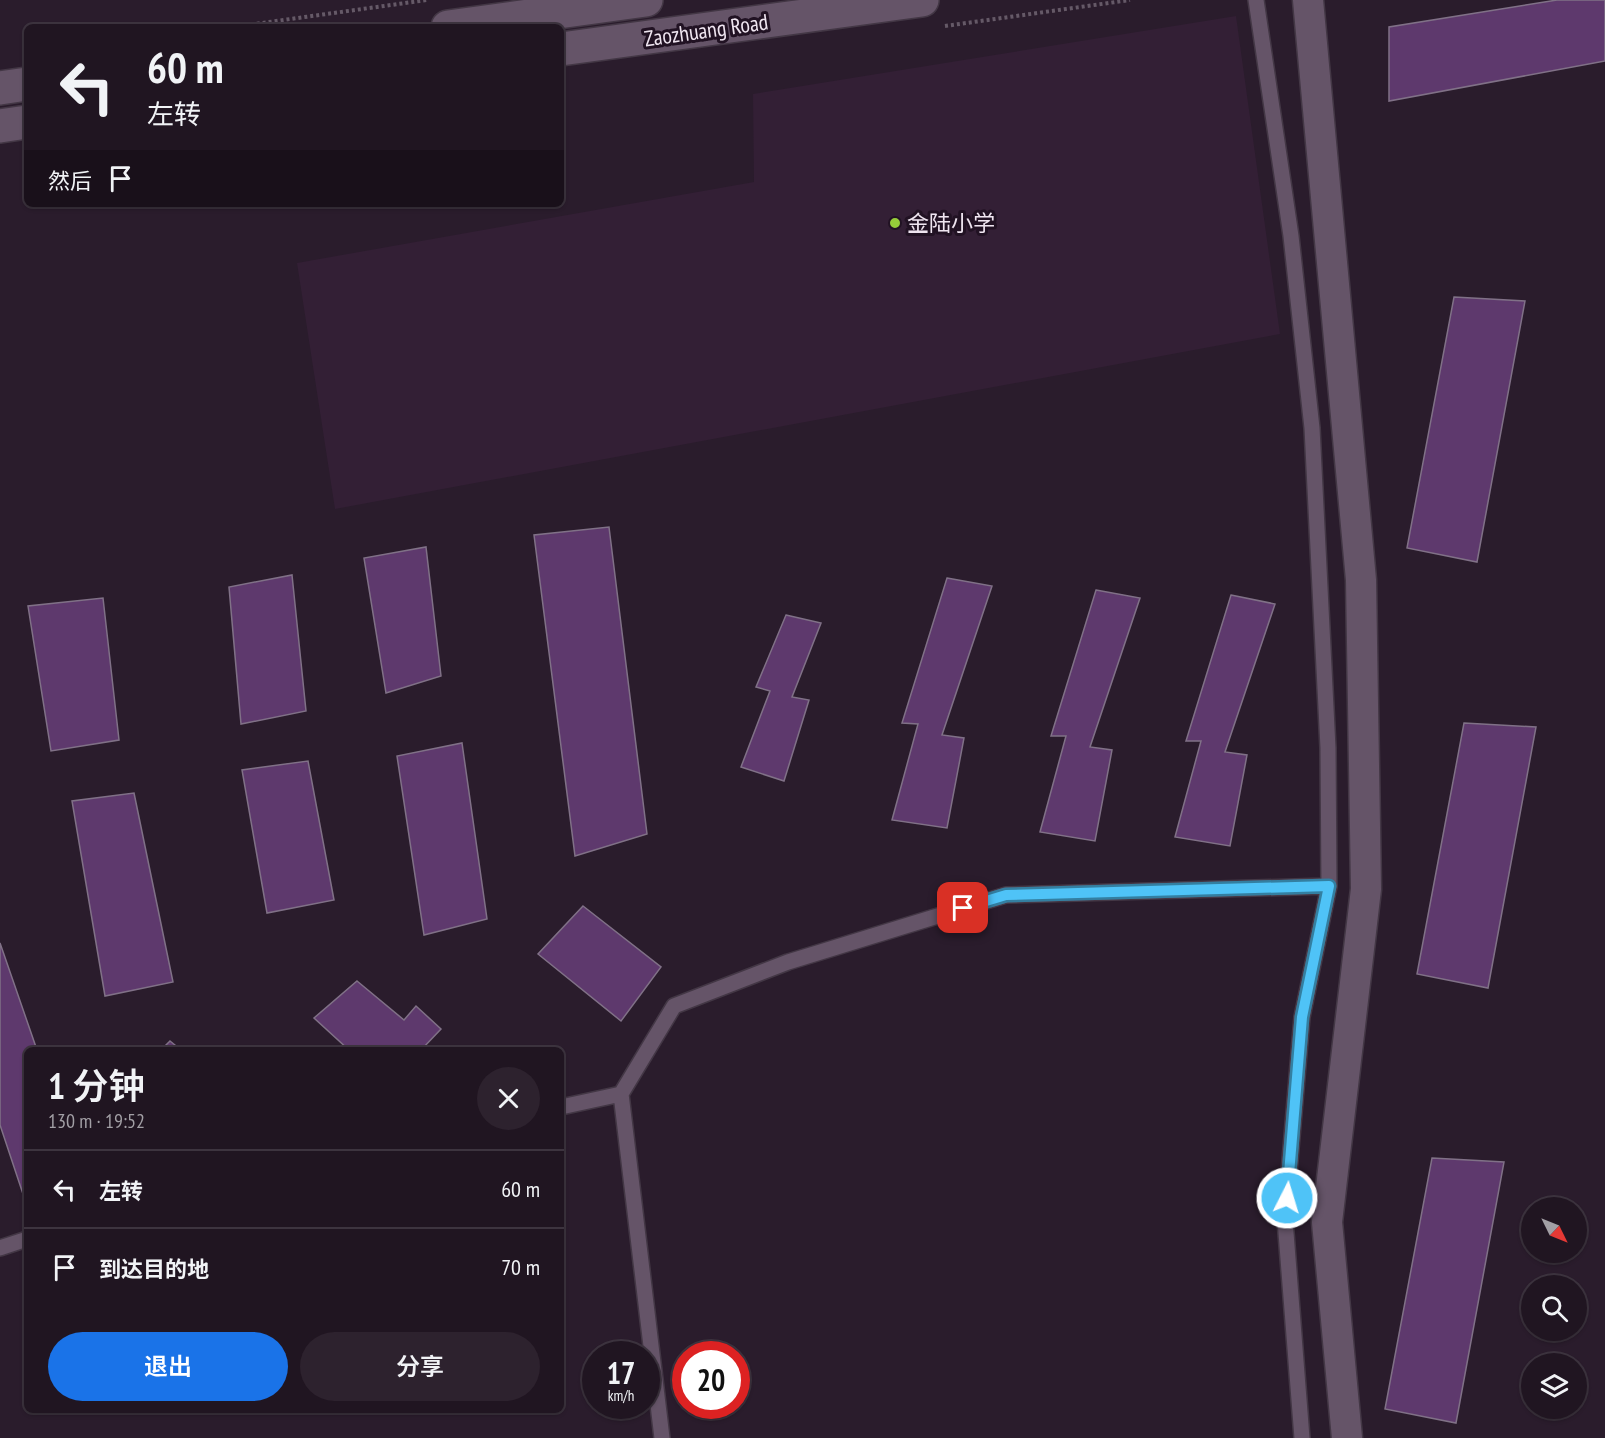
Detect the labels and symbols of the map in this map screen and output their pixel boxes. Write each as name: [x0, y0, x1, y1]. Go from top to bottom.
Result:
street label: Zaozhuang Road: [642, 7, 770, 53]
place label: 金陆小学: [907, 209, 995, 237]
marker: 金陆小学: [888, 216, 902, 230]
pin: [937, 882, 988, 933]
position arrow: [1255, 1166, 1319, 1230]
north arrow: [1521, 1197, 1587, 1263]
speed limit sign: 20: [672, 1341, 750, 1419]

